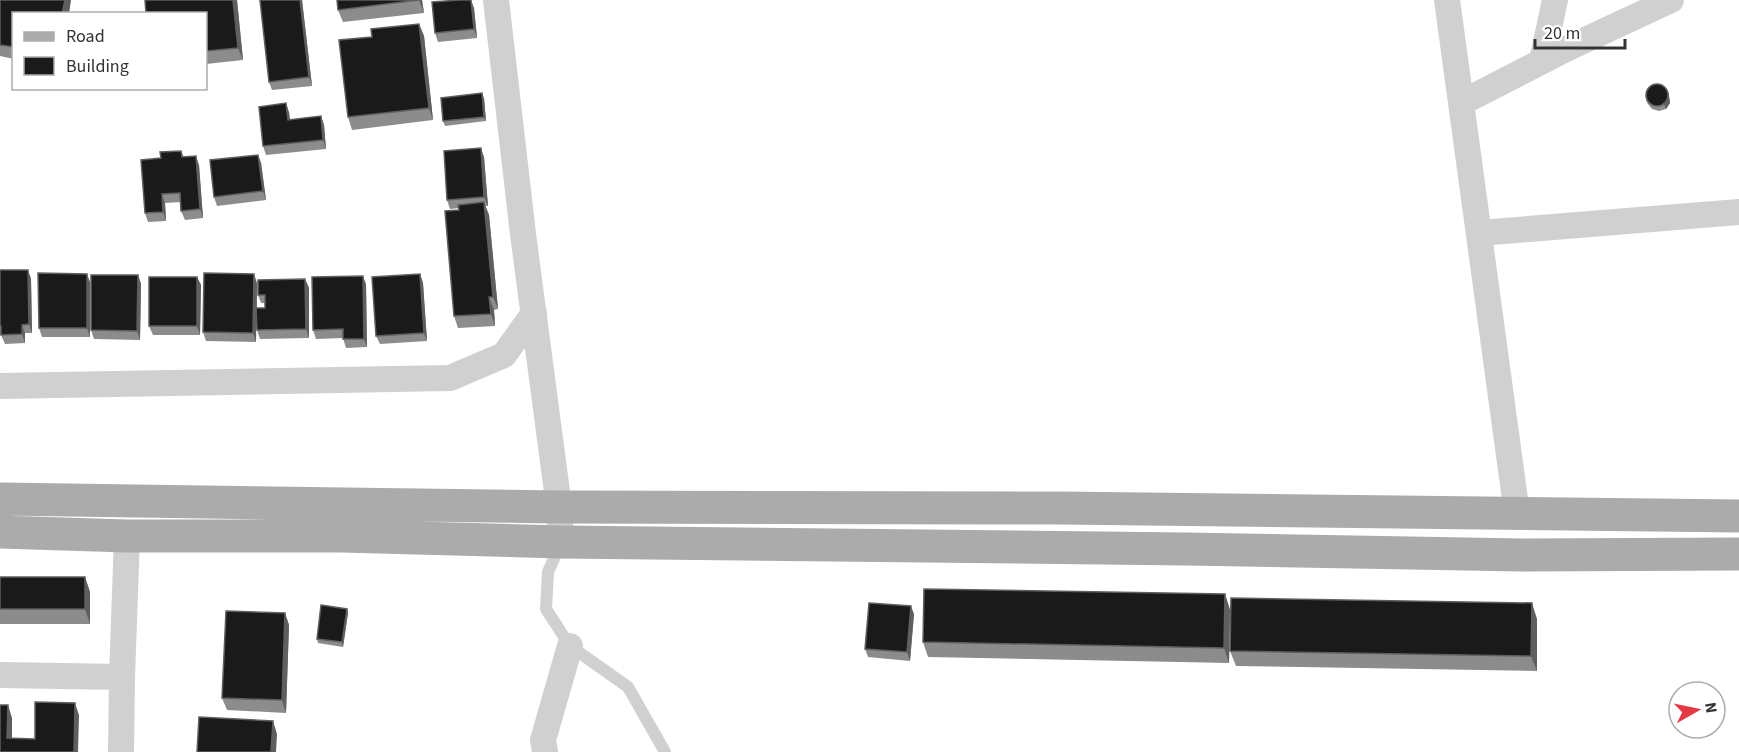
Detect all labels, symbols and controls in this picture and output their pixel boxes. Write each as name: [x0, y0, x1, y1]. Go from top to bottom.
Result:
legend: [12, 12, 207, 90]
scale bar: [1535, 12, 1625, 50]
text: 20 m: [1544, 21, 1580, 46]
text: Road: [66, 24, 105, 49]
text: Building: [66, 54, 129, 79]
north arrow: [1667, 680, 1727, 740]
text: N: [1699, 701, 1723, 715]

